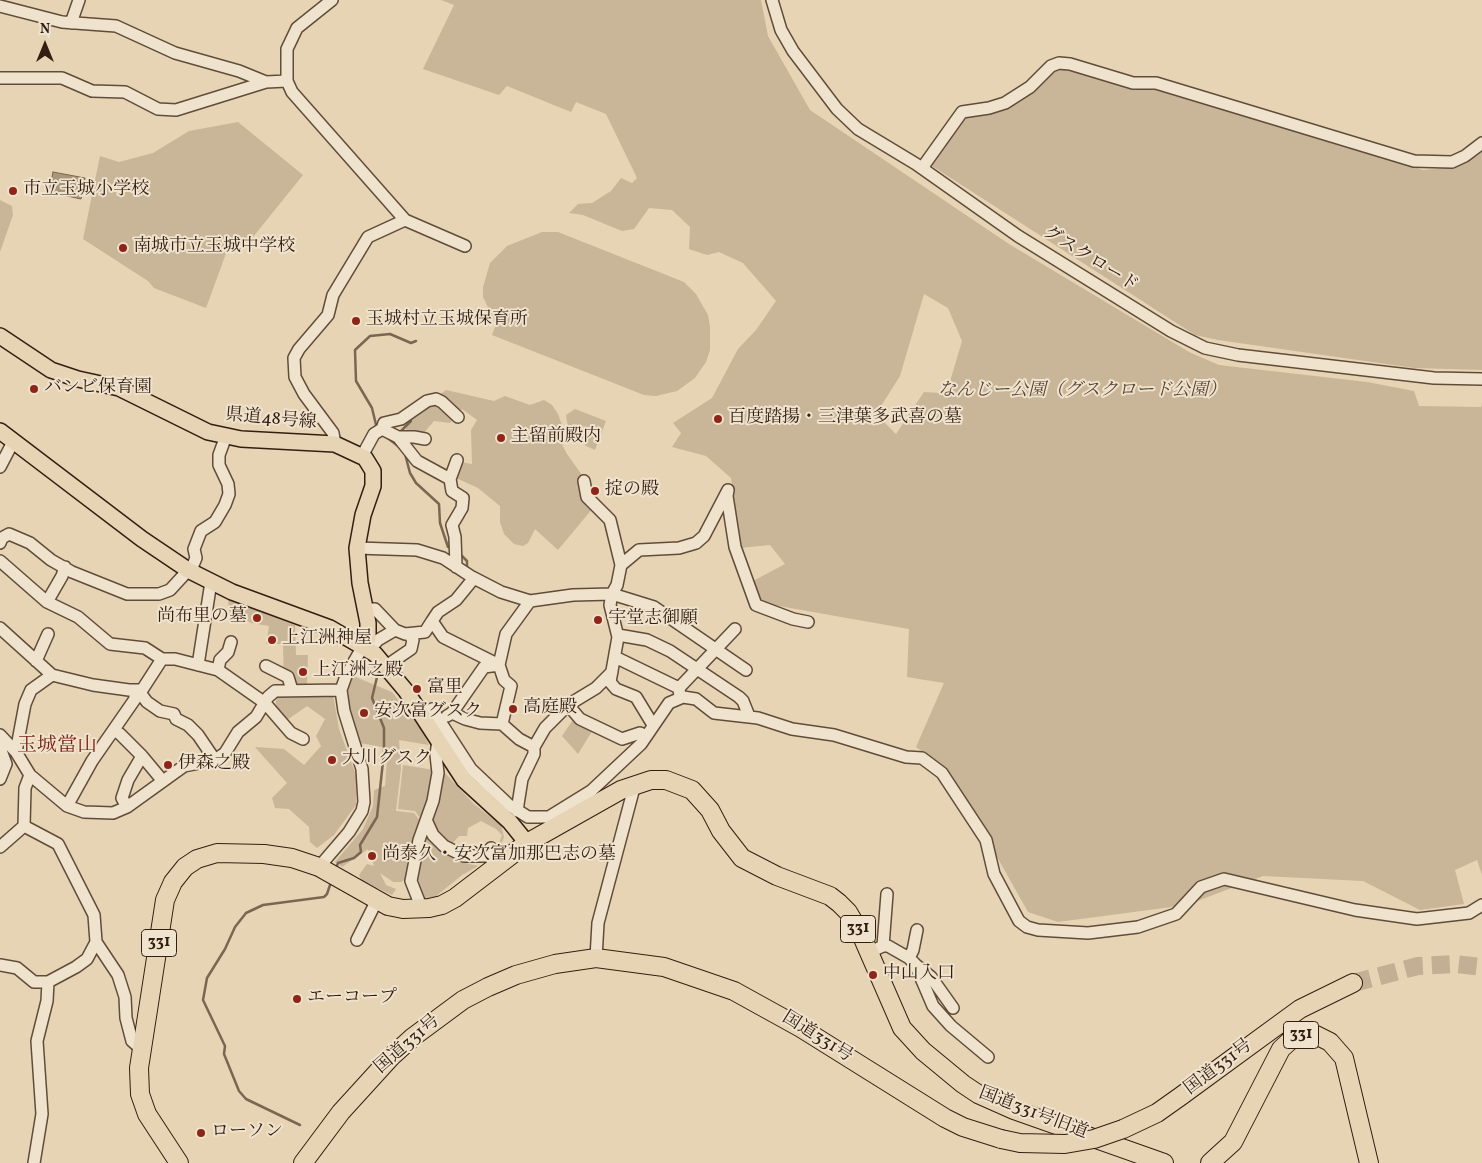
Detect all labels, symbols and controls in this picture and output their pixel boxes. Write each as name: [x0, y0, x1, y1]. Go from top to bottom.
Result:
north arrow: [20, 20, 70, 70]
text: N: [40, 20, 50, 39]
place label: 市立玉城小学校: [23, 180, 149, 202]
marker: 市立玉城小学校: [7, 185, 19, 197]
street label: グスクロード: [1038, 222, 1142, 298]
place label: 南城市立玉城中学校: [133, 237, 295, 259]
marker: 南城市立玉城中学校: [117, 242, 129, 254]
place label: 玉城村立玉城保育所: [366, 310, 528, 332]
marker: 玉城村立玉城保育所: [350, 315, 362, 327]
place label: バンビ保育園: [44, 378, 152, 400]
park label: なんじー公園（グスクロード公園）: [938, 381, 1226, 403]
marker: バンビ保育園: [28, 383, 40, 395]
street label: 県道48号線: [224, 405, 318, 435]
place label: 百度踏揚・三津葉多武喜の墓: [728, 408, 962, 430]
marker: 百度踏揚・三津葉多武喜の墓: [712, 413, 724, 425]
place label: 主留前殿内: [511, 427, 601, 449]
marker: 主留前殿内: [495, 432, 507, 444]
place label: 掟の殿: [605, 480, 659, 502]
marker: 掟の殿: [589, 485, 601, 497]
place label: 尚布里の墓: [157, 607, 247, 629]
place label: 宇堂志御願: [608, 609, 698, 631]
marker: 尚布里の墓: [251, 612, 263, 624]
marker: 宇堂志御願: [592, 614, 604, 626]
place label: 上江洲神屋: [282, 629, 372, 651]
marker: 上江洲神屋: [266, 634, 278, 646]
place label: 上江洲之殿: [313, 661, 403, 683]
marker: 上江洲之殿: [297, 666, 309, 678]
place label: 富里: [427, 678, 463, 700]
marker: 富里: [411, 683, 423, 695]
place label: 高庭殿: [523, 698, 577, 720]
place label: 安次富グスク: [374, 702, 482, 724]
marker: 高庭殿: [507, 703, 519, 715]
marker: 安次富グスク: [358, 707, 370, 719]
district label: 玉城當山: [17, 735, 97, 759]
place label: 大川グスク: [342, 749, 432, 771]
place label: 伊森之殿: [178, 754, 250, 776]
marker: 大川グスク: [326, 754, 338, 766]
marker: 伊森之殿: [162, 759, 174, 771]
place label: 尚泰久・安次富加那巴志の墓: [382, 845, 616, 867]
marker: 尚泰久・安次富加那巴志の墓: [366, 850, 378, 862]
road number: 331: [840, 916, 876, 942]
road number: 331: [142, 930, 176, 956]
place label: 中山入口: [883, 964, 955, 986]
marker: 中山入口: [867, 969, 879, 981]
place label: エーコープ: [307, 988, 397, 1010]
marker: エーコープ: [291, 993, 303, 1005]
street label: 国道331号: [778, 1008, 856, 1068]
street label: 国道331号: [371, 1011, 445, 1079]
road number: 331: [1284, 1022, 1318, 1048]
street label: 国道331号: [1181, 1036, 1257, 1100]
street label: 国道331号旧道: [975, 1083, 1091, 1145]
place label: ローソン: [211, 1122, 283, 1144]
marker: ローソン: [195, 1127, 207, 1139]

